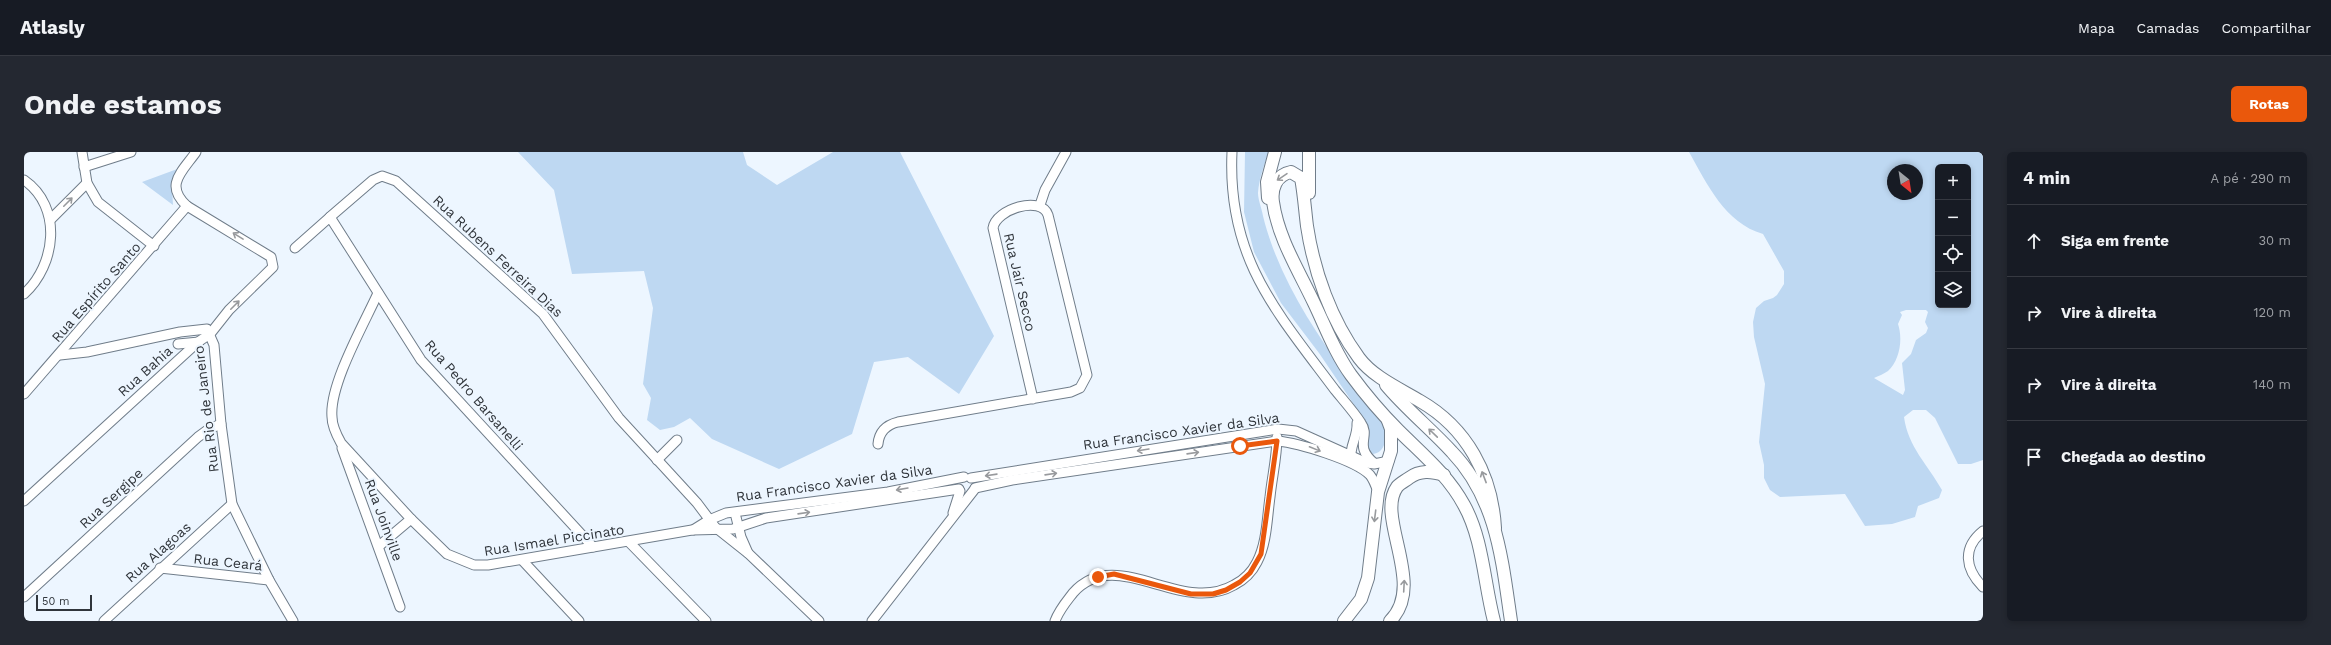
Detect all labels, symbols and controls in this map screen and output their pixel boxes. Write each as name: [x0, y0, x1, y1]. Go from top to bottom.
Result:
text: Atlasly: [20, 16, 85, 39]
text: Mapa: [2078, 20, 2115, 36]
text: Camadas: [2137, 20, 2199, 36]
text: Compartilhar: [2221, 20, 2311, 36]
button: Rotas: [2231, 86, 2307, 122]
text: Onde estamos: [24, 88, 222, 121]
north arrow: [1887, 164, 1923, 200]
map controls: [1935, 164, 1971, 308]
button: +: [1935, 164, 1971, 200]
text: 4 min: [2023, 168, 2070, 188]
text: A pé · 290 m: [2211, 171, 2291, 186]
one-way arrow: [1277, 172, 1288, 181]
street label: Rua Rubens Ferreira Dias: [430, 192, 566, 320]
one-way arrow: [63, 197, 73, 207]
button: −: [1935, 200, 1971, 236]
icon: ahead: [2023, 230, 2045, 252]
street label: Rua Jair Secco: [1001, 231, 1039, 333]
one-way arrow: [233, 232, 244, 240]
text: Siga em frente: [2061, 232, 2169, 250]
text: 30 m: [2259, 233, 2291, 248]
button: locate: [1935, 236, 1971, 272]
street label: Rua Espírito Santo: [48, 239, 144, 345]
button: layers: [1935, 272, 1971, 308]
one-way arrow: [230, 300, 240, 310]
icon: right: [2023, 302, 2045, 324]
text: Vire à direita: [2061, 304, 2156, 322]
text: 120 m: [2253, 305, 2291, 320]
street label: Rua Pedro Barsanelli: [422, 337, 526, 453]
street label: Rua Bahia: [115, 342, 176, 400]
street label: Rua Rio de Janeiro: [190, 345, 222, 473]
icon: right: [2023, 374, 2045, 396]
text: Vire à direita: [2061, 376, 2156, 394]
text: 140 m: [2253, 377, 2291, 392]
street label: Rua Francisco Xavier da Silva: [1082, 409, 1280, 453]
one-way arrow: [1428, 428, 1438, 437]
route start: [1231, 437, 1249, 455]
one-way arrow: [1136, 446, 1149, 454]
one-way arrow: [1309, 446, 1321, 453]
icon: arrive: [2023, 446, 2045, 468]
text: Chegada ao destino: [2061, 448, 2206, 466]
one-way arrow: [1187, 449, 1200, 457]
street label: Rua Francisco Xavier da Silva: [735, 461, 933, 505]
street label: Rua Sergipe: [76, 465, 146, 531]
one-way arrow: [1044, 470, 1057, 478]
one-way arrow: [985, 471, 998, 479]
one-way arrow: [1480, 471, 1488, 483]
street label: Rua Joinville: [362, 477, 406, 563]
one-way arrow: [895, 485, 908, 493]
one-way arrow: [797, 509, 810, 517]
one-way arrow: [1371, 509, 1379, 522]
street label: Rua Alagoas: [122, 519, 194, 585]
street label: Rua Ismael Piccinato: [483, 521, 625, 559]
street label: Rua Ceará: [193, 550, 263, 574]
route end: [1089, 568, 1107, 586]
one-way arrow: [1400, 580, 1408, 593]
scale bar: [36, 593, 92, 612]
text: 50 m: [42, 595, 69, 608]

